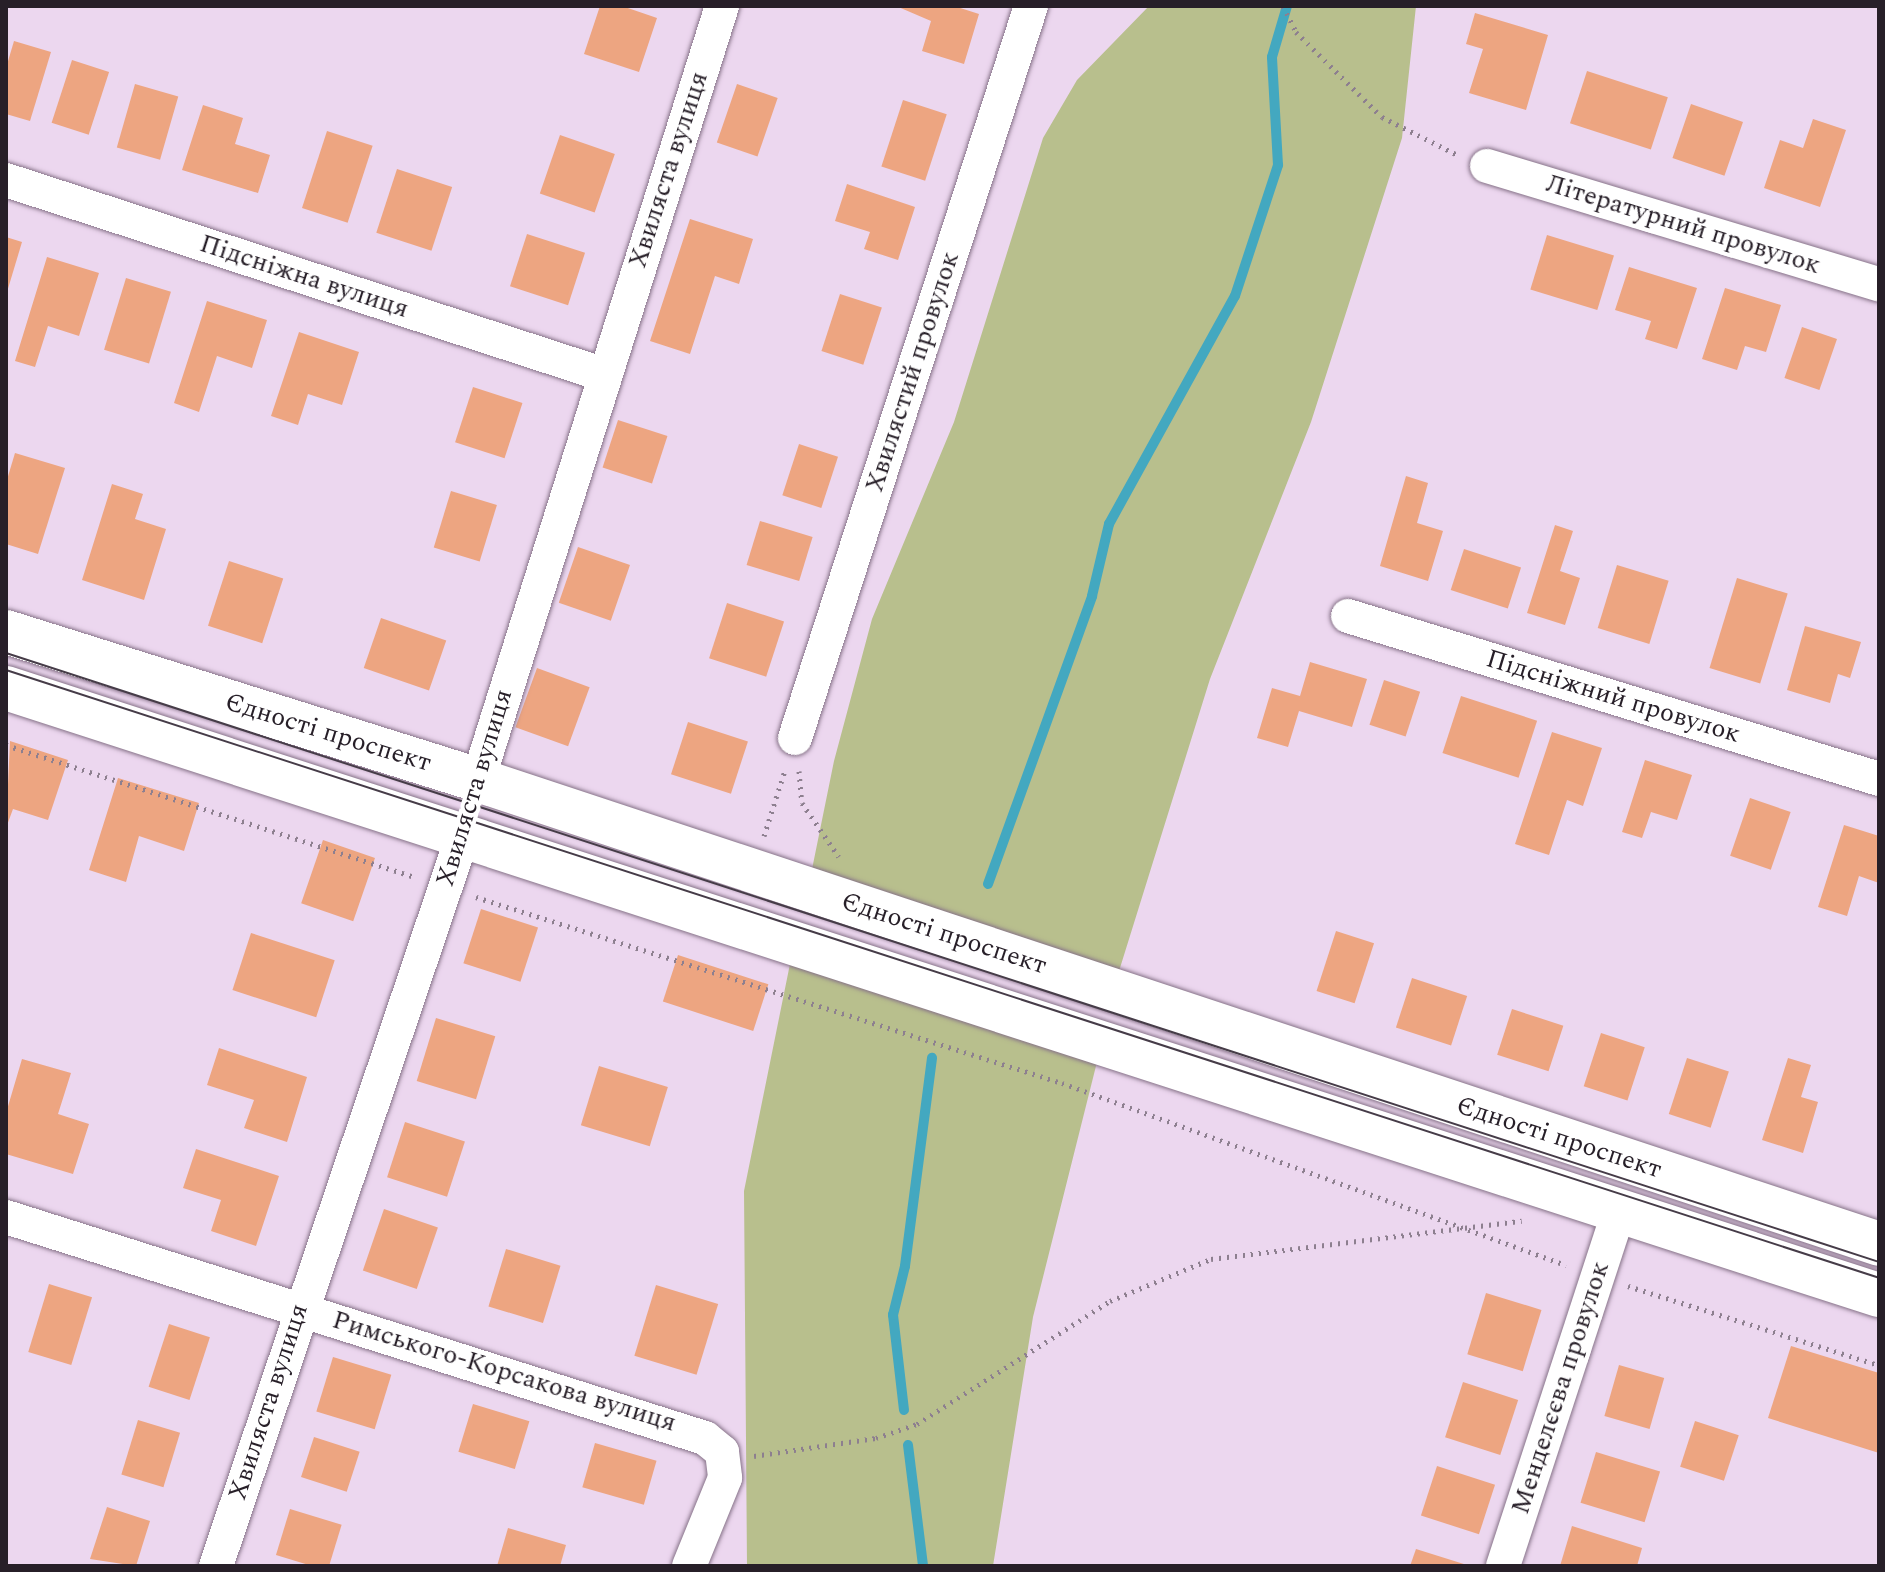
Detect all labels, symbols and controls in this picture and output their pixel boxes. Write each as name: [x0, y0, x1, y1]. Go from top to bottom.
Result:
street label: Хвиляста вулиця: [623, 68, 715, 272]
street label: Літературний провулок: [1542, 168, 1824, 282]
street label: Підсніжна вулиця: [196, 229, 412, 325]
street label: Хвилястий провулок: [859, 248, 967, 496]
street label: Підсніжний провулок: [1482, 643, 1744, 751]
street label: Хвиляста вулиця: [430, 686, 520, 890]
street label: Єдності проспект: [221, 687, 435, 779]
street label: Єдності проспект: [837, 886, 1051, 982]
street label: Єдності проспект: [1452, 1090, 1666, 1186]
street label: Менделєєва провулок: [1505, 1258, 1617, 1518]
street label: Хвиляста вулиця: [223, 1300, 315, 1504]
street label: Римського-Корсакова вулиця: [328, 1305, 680, 1439]

